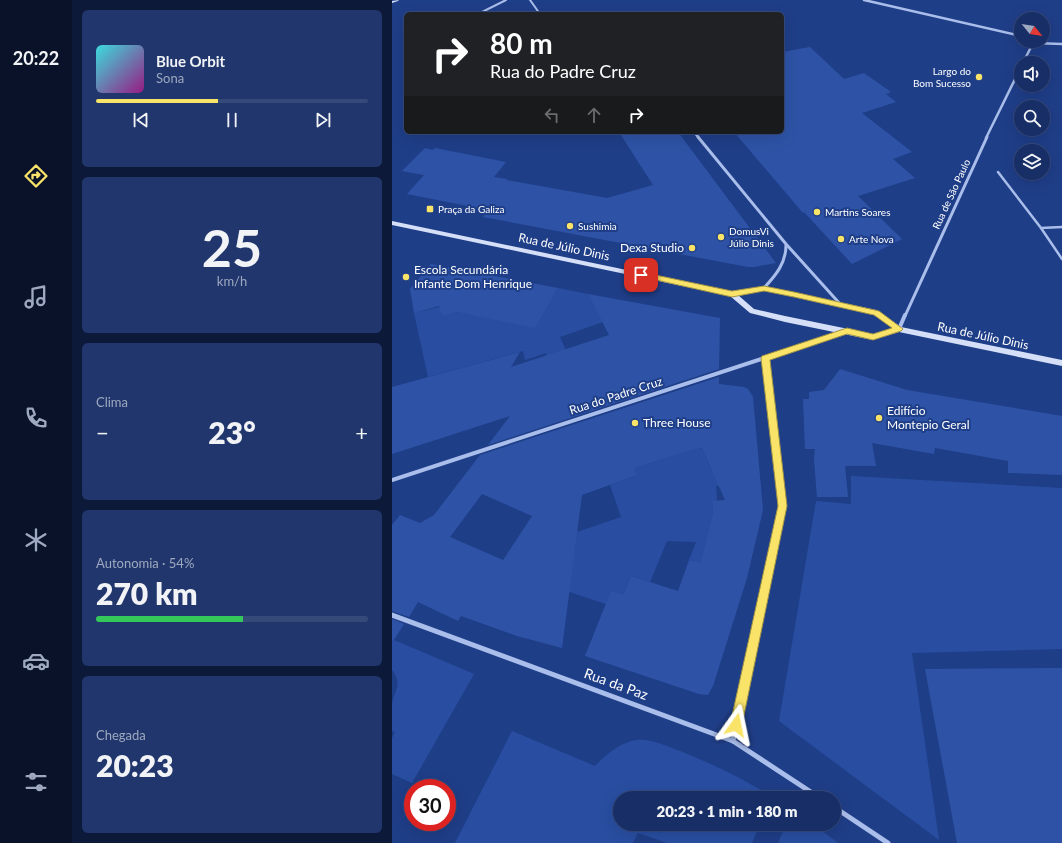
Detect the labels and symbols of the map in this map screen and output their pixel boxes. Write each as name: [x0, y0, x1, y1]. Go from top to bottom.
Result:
north arrow: [1014, 12, 1050, 48]
place label: Largo do Bom Sucesso: [913, 65, 971, 89]
marker: Largo do Bom Sucesso: [974, 72, 984, 82]
street label: Rua de São Paulo: [930, 157, 973, 231]
place label: Praça da Galiza: [438, 203, 504, 215]
marker: Praça da Galiza: [425, 204, 435, 214]
place label: Martins Soares: [825, 206, 890, 218]
marker: Martins Soares: [812, 207, 822, 217]
place label: Sushimia: [578, 220, 617, 232]
marker: Sushimia: [565, 221, 575, 231]
place label: DomusVi Júlio Dinis: [729, 225, 774, 249]
street label: Rua de Júlio Dinis: [517, 230, 611, 263]
marker: DomusVi Júlio Dinis: [716, 232, 726, 242]
place label: Arte Nova: [849, 233, 894, 245]
marker: Arte Nova: [836, 234, 846, 244]
place label: Dexa Studio: [620, 240, 684, 255]
marker: Dexa Studio: [687, 243, 697, 253]
pin: [624, 258, 658, 292]
place label: Escola Secundária Infante Dom Henrique: [414, 262, 532, 291]
marker: Escola Secundária Infante Dom Henrique: [401, 272, 411, 282]
street label: Rua de Júlio Dinis: [936, 319, 1030, 352]
street label: Rua do Padre Cruz: [567, 373, 665, 418]
place label: Edifício Montepio Geral: [887, 403, 970, 432]
marker: Edifício Montepio Geral: [874, 413, 884, 423]
place label: Three House: [643, 415, 711, 430]
marker: Three House: [630, 418, 640, 428]
street label: Rua da Paz: [582, 664, 650, 703]
position arrow: [715, 704, 757, 746]
speed limit sign: 30: [404, 779, 456, 831]

